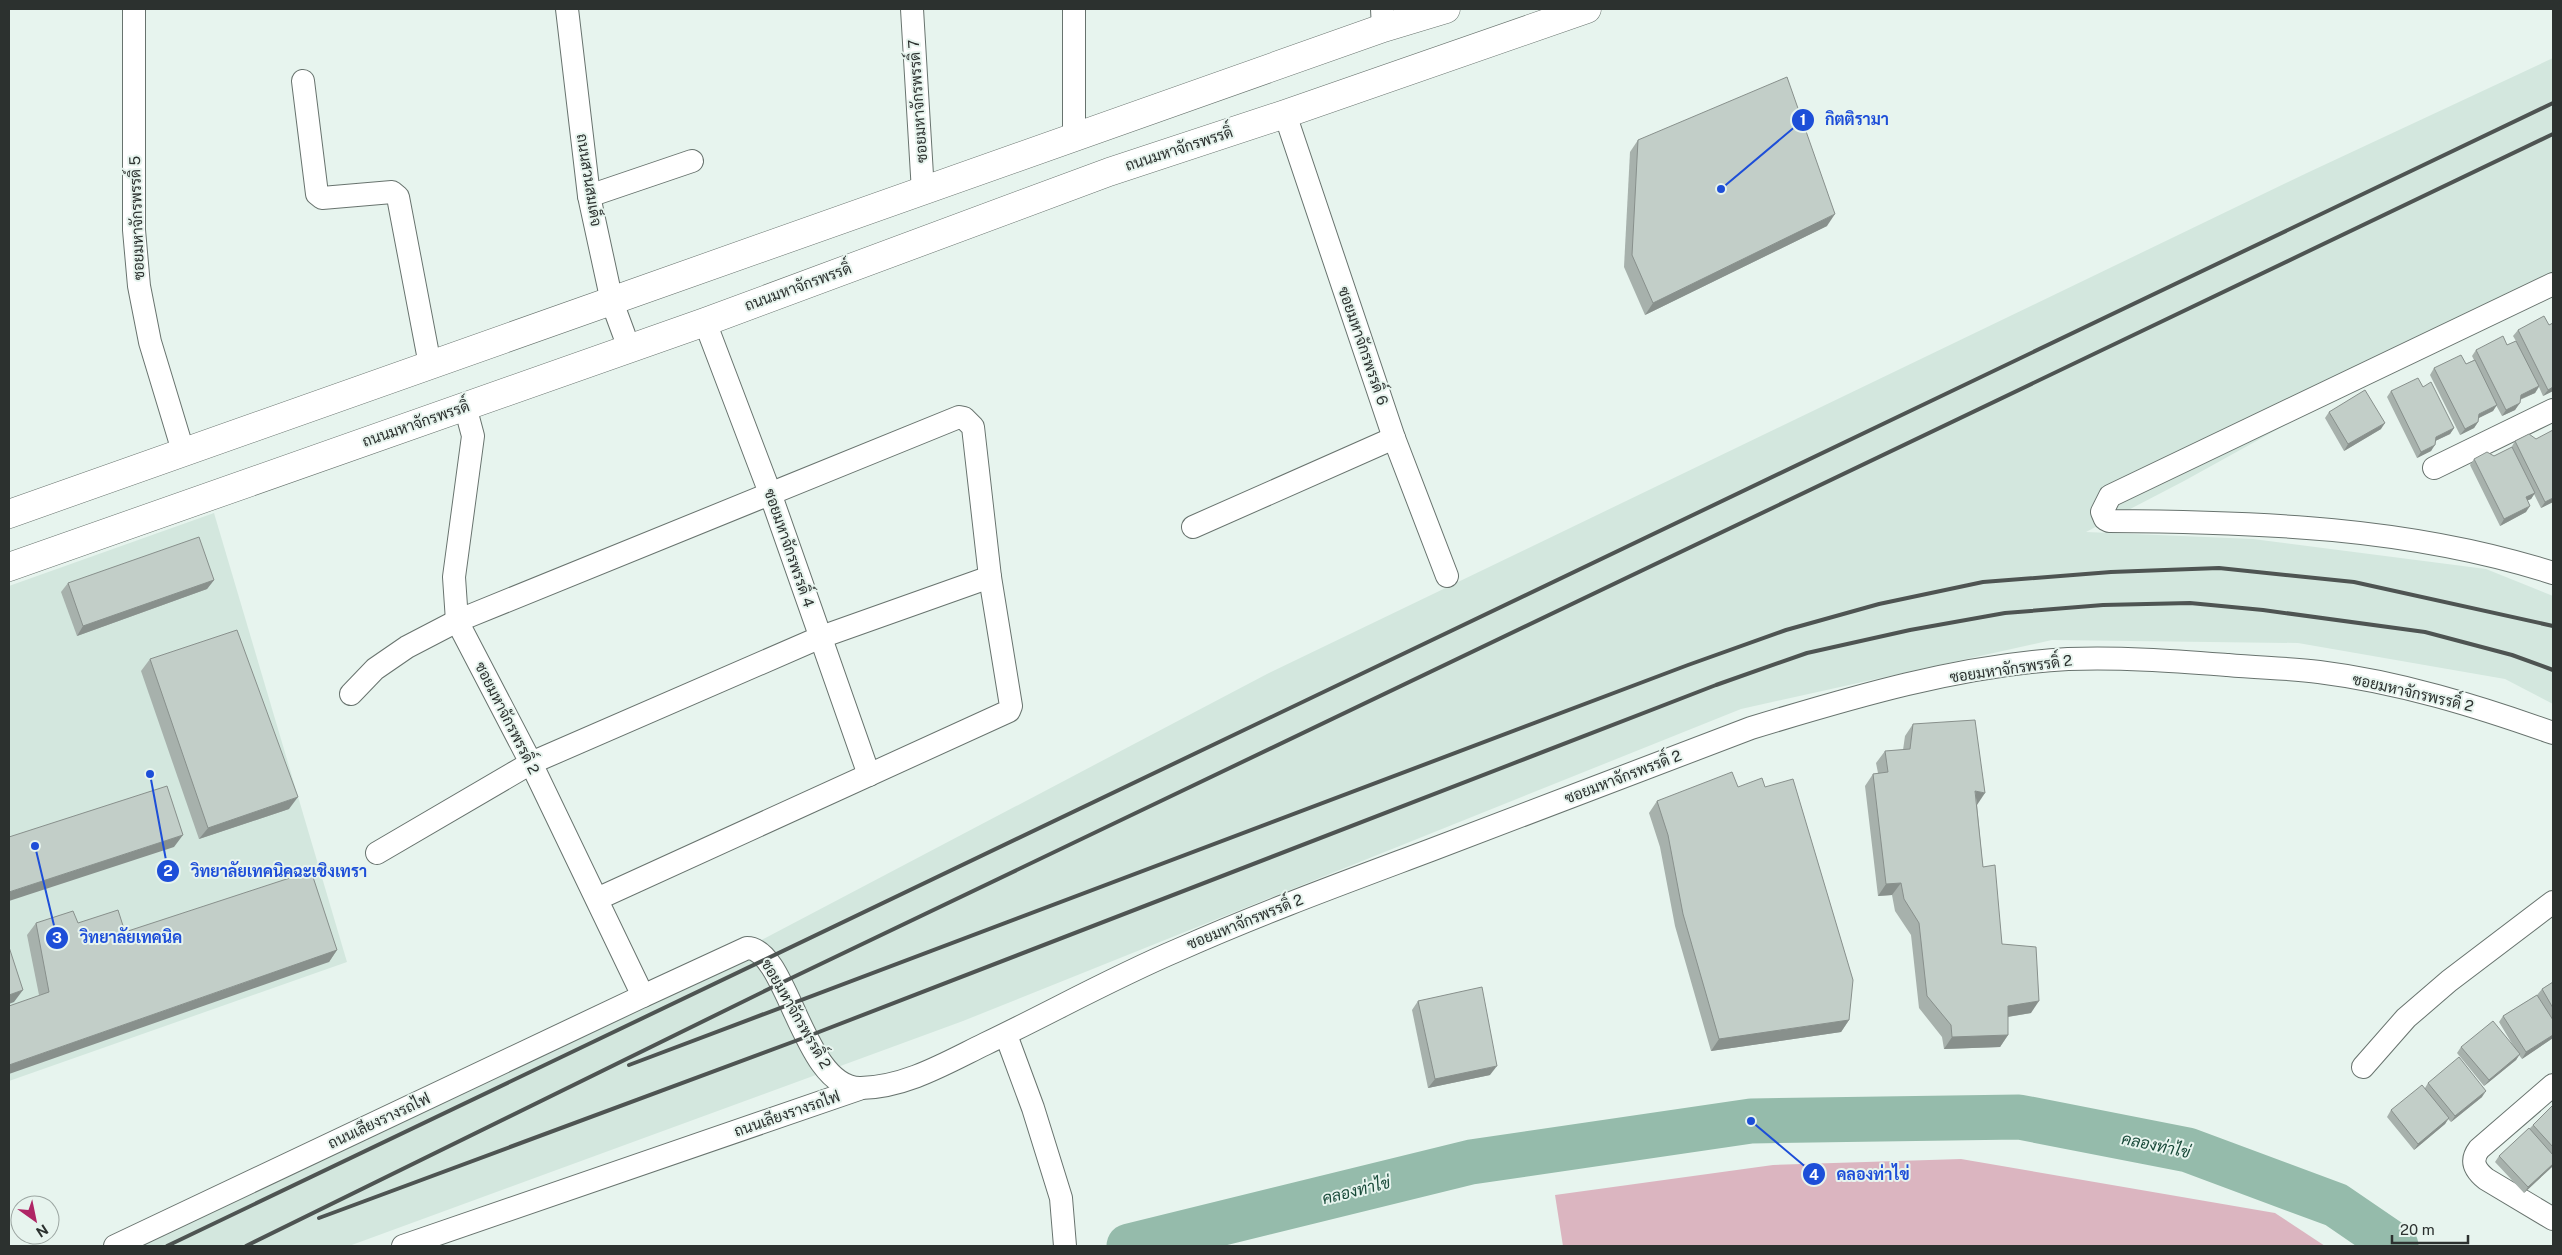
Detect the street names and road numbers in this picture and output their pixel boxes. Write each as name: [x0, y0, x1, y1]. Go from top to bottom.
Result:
street label: ซอยมหาจักรพรรดิ์ 7: [898, 39, 930, 164]
street label: ถนนมหาจักรพรรดิ์: [1121, 117, 1235, 174]
street label: ถนนสวนสมเด็จ: [574, 132, 607, 227]
street label: ซอยมหาจักรพรรดิ์ 5: [120, 156, 147, 281]
street label: ถนนมหาจักรพรรดิ์: [740, 253, 853, 314]
street label: ซอยมหาจักรพรรดิ์ 6: [1335, 282, 1398, 407]
street label: ถนนมหาจักรพรรดิ์: [358, 391, 472, 450]
street label: ซอยมหาจักรพรรดิ์ 4: [761, 484, 824, 609]
street label: ซอยมหาจักรพรรดิ์ 2: [1948, 645, 2073, 686]
street label: ซอยมหาจักรพรรดิ์ 2: [472, 656, 549, 777]
street label: ซอยมหาจักรพรรดิ์ 2: [2351, 664, 2477, 715]
street label: ซอยมหาจักรพรรดิ์ 2: [1560, 741, 1684, 807]
street label: ซอยมหาจักรพรรดิ์ 2: [1182, 885, 1305, 953]
street label: ซอยมหาจักรพรรดิ์ 2: [758, 953, 840, 1072]
street label: ถนนเลียงรางรถไฟ: [731, 1087, 842, 1140]
street label: ถนนเลียงรางรถไฟ: [325, 1089, 432, 1152]

